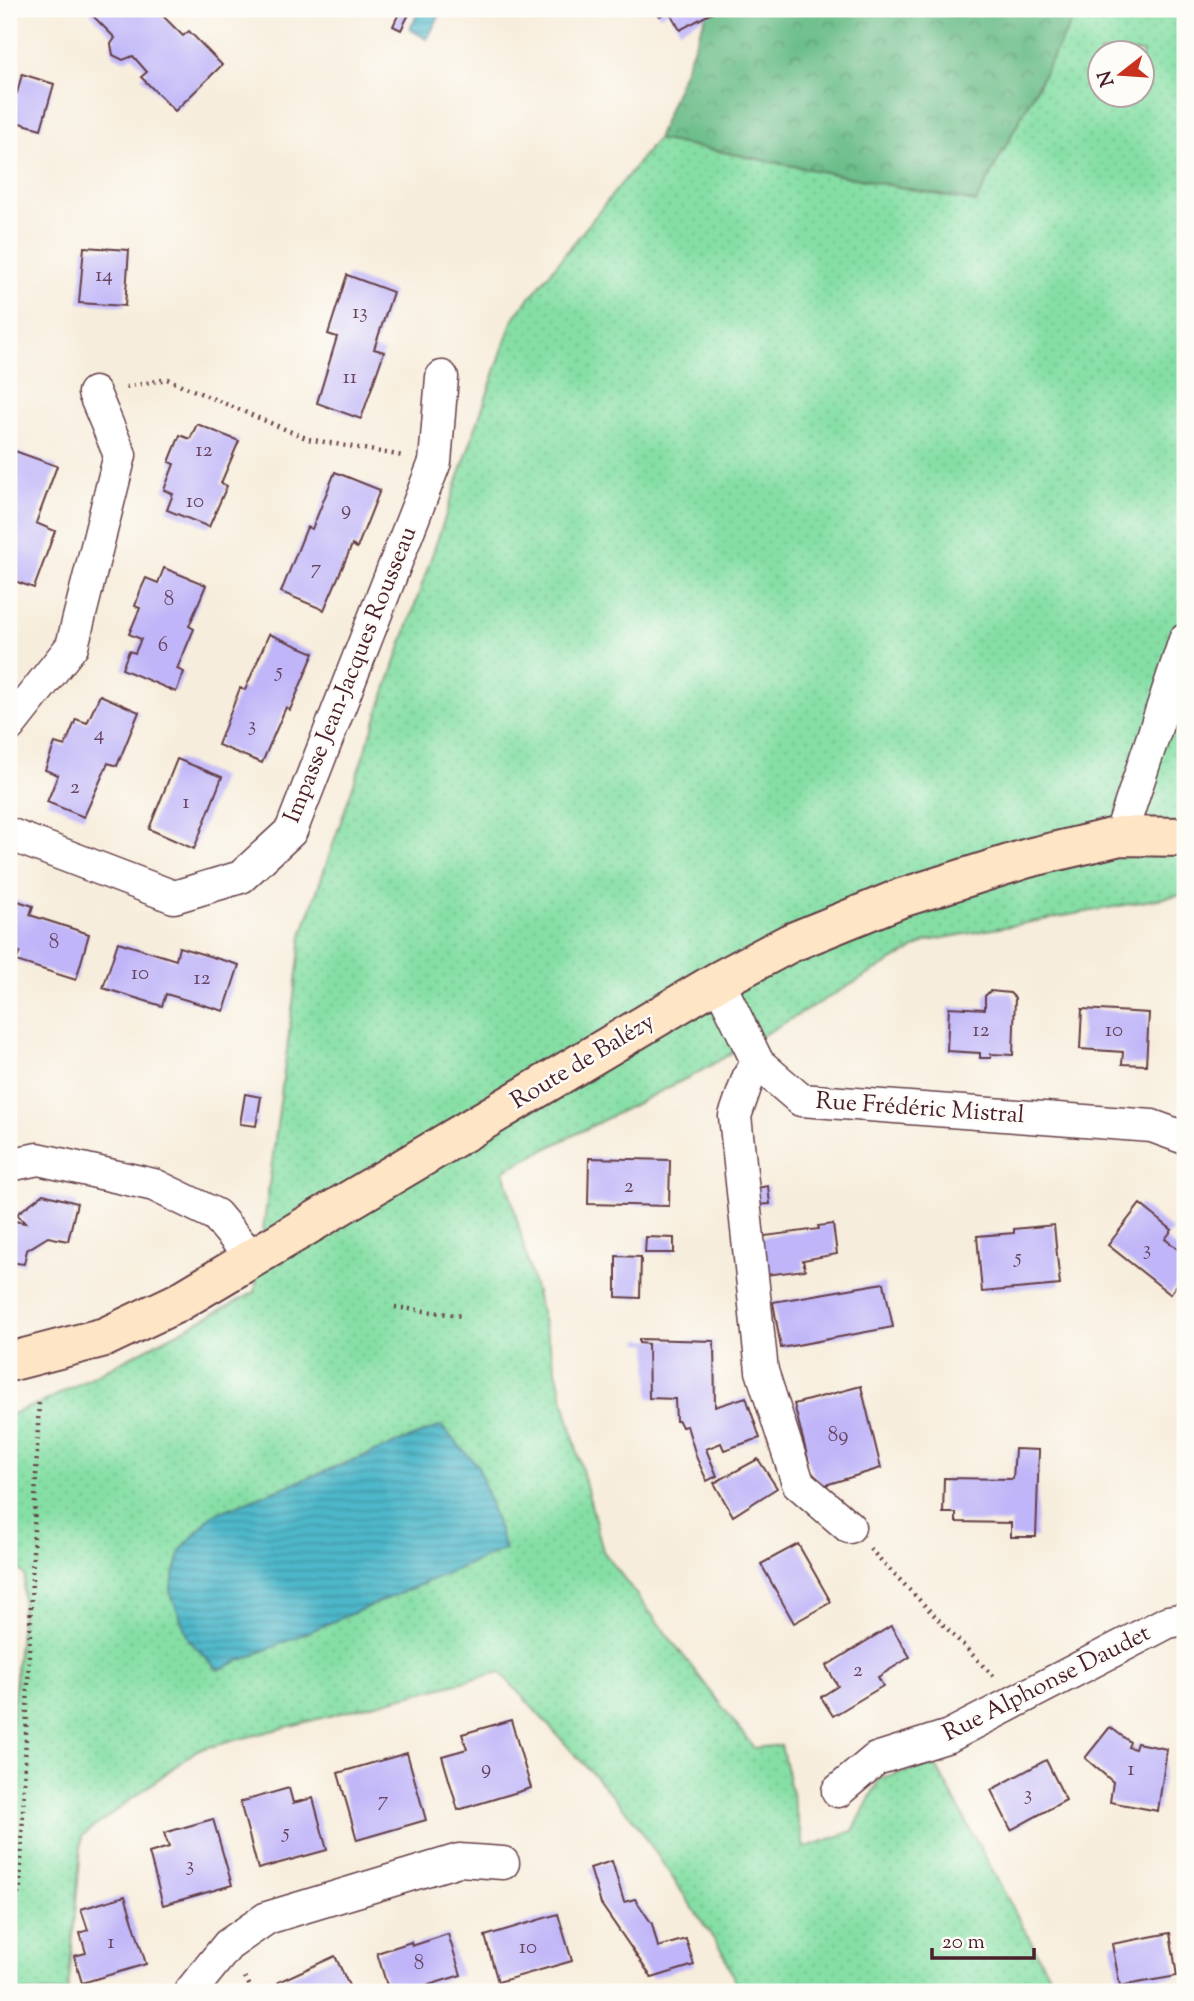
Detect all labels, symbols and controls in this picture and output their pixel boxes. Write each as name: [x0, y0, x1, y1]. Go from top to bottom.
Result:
north arrow: [1086, 38, 1156, 108]
text: N: [1092, 67, 1122, 89]
house number: 14: [95, 261, 113, 291]
house number: 13: [352, 298, 368, 328]
house number: 11: [343, 363, 357, 393]
house number: 12: [196, 436, 213, 466]
house number: 10: [186, 487, 204, 517]
house number: 9: [341, 495, 351, 525]
street label: Impasse Jean-Jacques Rousseau: [276, 522, 426, 828]
house number: 7: [311, 554, 322, 584]
house number: 8: [164, 585, 174, 615]
house number: 6: [158, 631, 168, 661]
house number: 5: [274, 657, 283, 687]
house number: 3: [248, 711, 256, 741]
house number: 4: [94, 720, 104, 750]
house number: 2: [70, 773, 80, 803]
house number: 1: [182, 788, 190, 818]
house number: 8: [49, 928, 59, 958]
house number: 10: [131, 959, 149, 989]
house number: 12: [194, 964, 211, 994]
street label: Route de Balézy: [505, 1006, 661, 1118]
house number: 12: [973, 1016, 990, 1046]
house number: 10: [1105, 1016, 1123, 1046]
street label: Rue Frédéric Mistral: [814, 1085, 1026, 1133]
house number: 2: [624, 1172, 634, 1202]
house number: 3: [1143, 1235, 1151, 1265]
house number: 5: [1013, 1243, 1022, 1273]
house number: 89: [828, 1421, 848, 1451]
street label: Rue Alphonse Daudet: [937, 1617, 1157, 1751]
house number: 2: [853, 1656, 863, 1686]
house number: 9: [481, 1754, 491, 1784]
house number: 1: [1127, 1755, 1135, 1785]
house number: 3: [1024, 1780, 1032, 1810]
house number: 7: [378, 1786, 389, 1816]
house number: 5: [281, 1818, 290, 1848]
house number: 3: [186, 1851, 194, 1881]
scale bar: [932, 1917, 1033, 1961]
house number: 1: [107, 1928, 115, 1958]
text: 20 m: [942, 1928, 985, 1958]
house number: 10: [519, 1933, 537, 1963]
house number: 8: [414, 1949, 424, 1979]

